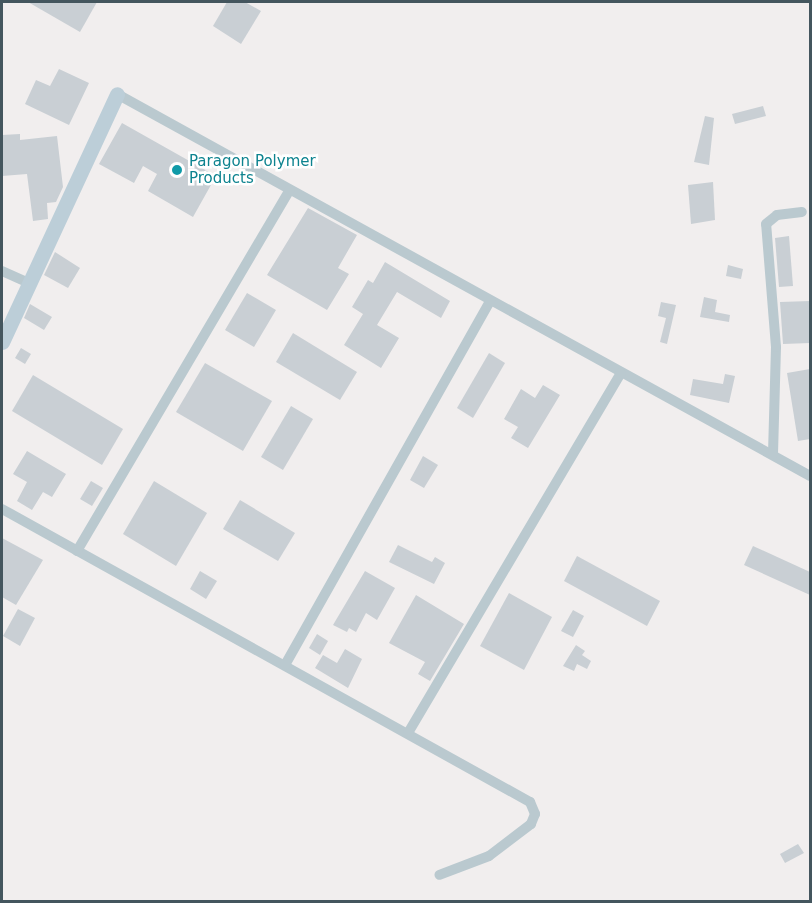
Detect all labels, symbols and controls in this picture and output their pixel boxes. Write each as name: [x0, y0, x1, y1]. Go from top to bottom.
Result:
place label: Paragon Polymer Products: [189, 152, 316, 187]
marker: Paragon Polymer Products: [170, 163, 184, 177]

